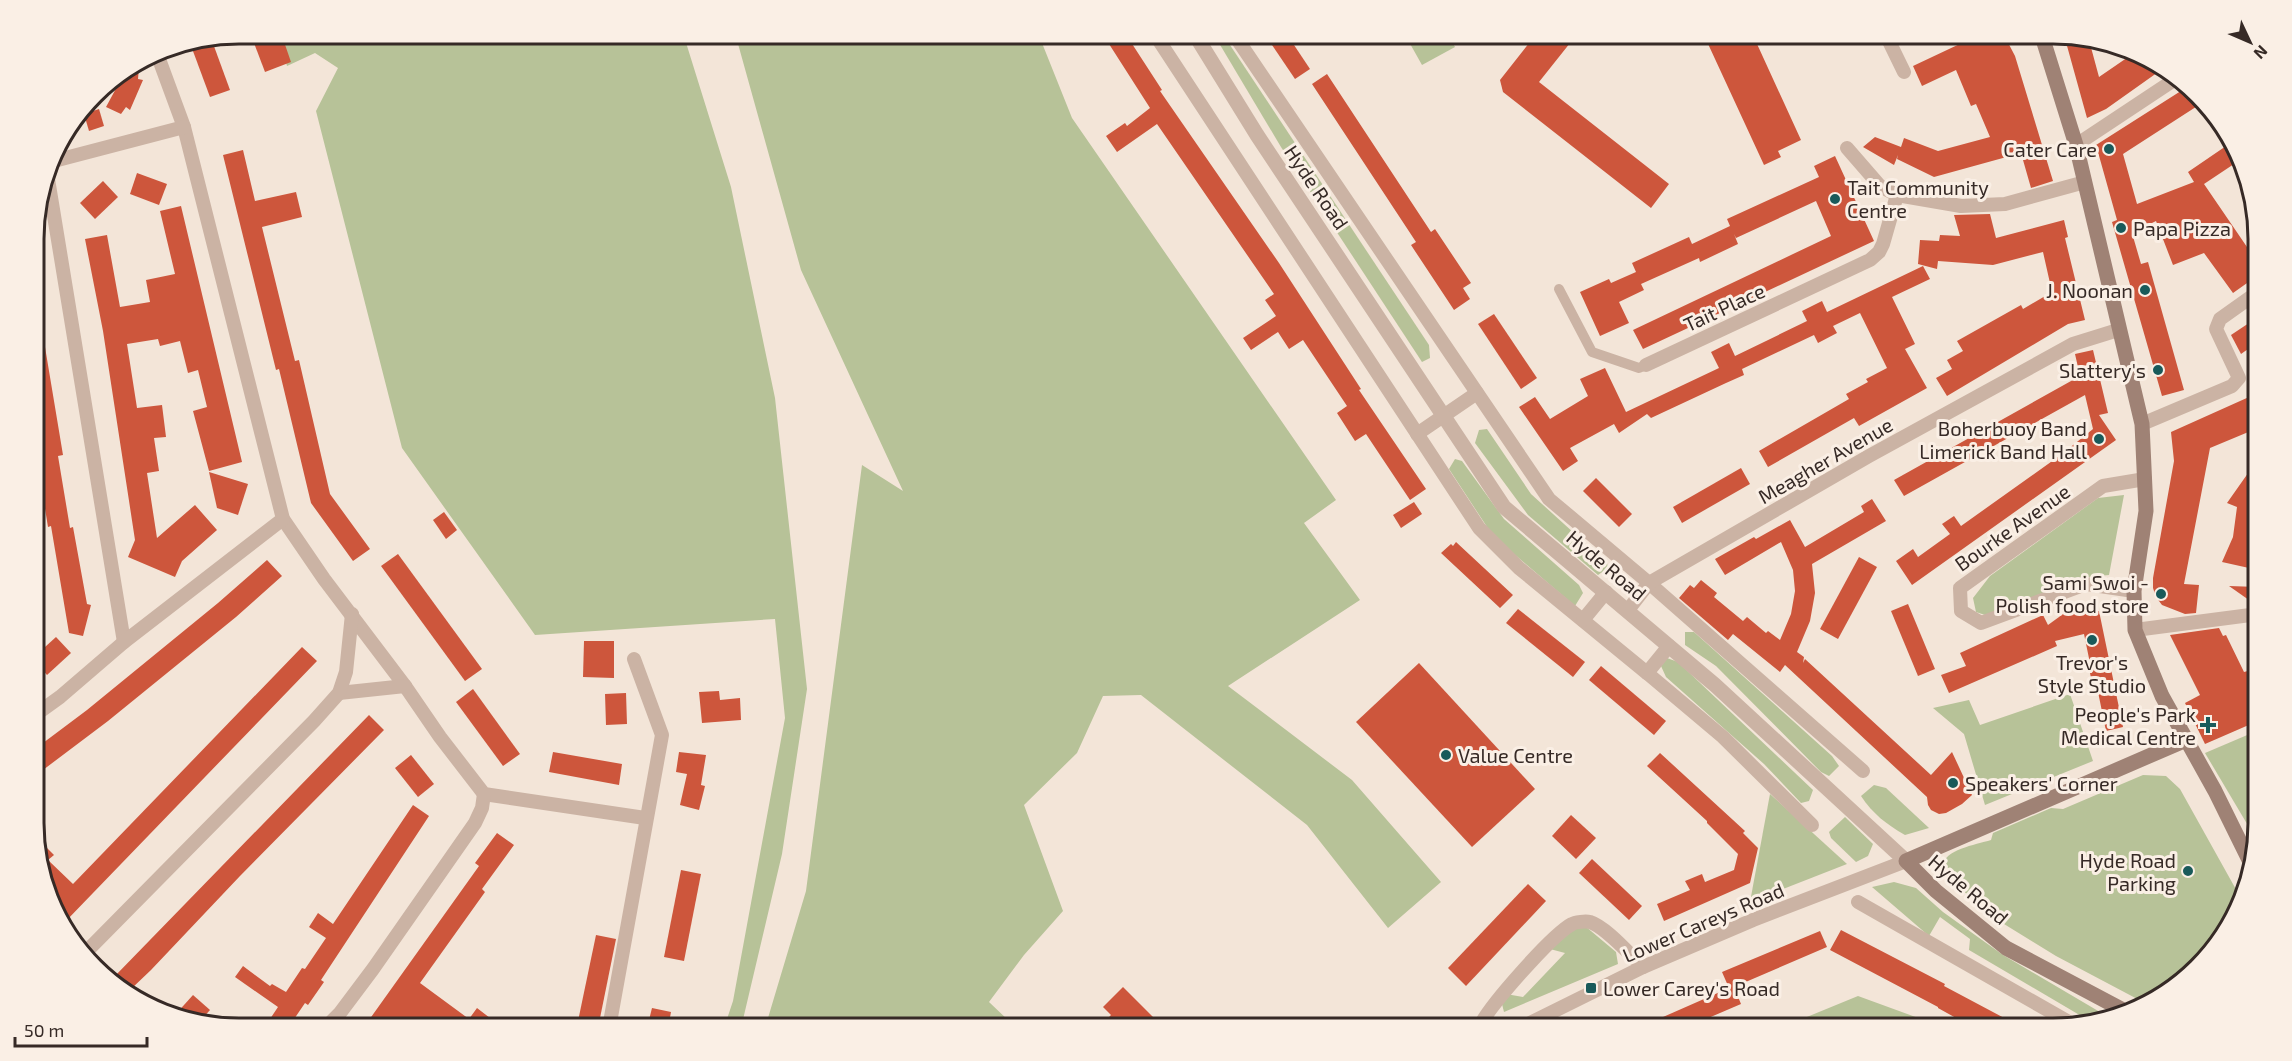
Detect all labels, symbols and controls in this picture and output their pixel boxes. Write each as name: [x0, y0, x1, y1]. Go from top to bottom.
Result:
north arrow: [2220, 12, 2280, 72]
text: N: [2250, 42, 2272, 64]
place label: Cater Care: [2003, 137, 2097, 161]
street label: Hyde Road: [1280, 140, 1354, 234]
marker: Cater Care: [2102, 142, 2116, 156]
place label: Tait Community Centre: [1847, 175, 1989, 222]
marker: Tait Community Centre: [1828, 192, 1842, 206]
place label: Papa Pizza: [2133, 216, 2231, 240]
marker: Papa Pizza: [2114, 221, 2128, 235]
street label: Tait Place: [1680, 278, 1768, 336]
place label: J. Noonan: [2046, 278, 2133, 302]
marker: J. Noonan: [2138, 283, 2152, 297]
place label: Slattery's: [2059, 358, 2146, 382]
marker: Slattery's: [2151, 363, 2165, 377]
street label: Meagher Avenue: [1753, 412, 1897, 508]
place label: Boherbuoy Band Limerick Band Hall: [1919, 416, 2087, 463]
marker: Boherbuoy Band Limerick Band Hall: [2092, 432, 2106, 446]
street label: Bourke Avenue: [1950, 479, 2074, 575]
street label: Hyde Road: [1562, 525, 1652, 605]
place label: Sami Swoi - Polish food store: [1995, 570, 2149, 617]
marker: Sami Swoi - Polish food store: [2154, 587, 2168, 601]
marker: Trevor's Style Studio: [2085, 633, 2099, 647]
place label: Trevor's Style Studio: [2038, 650, 2146, 697]
place label: People's Park Medical Centre: [2061, 702, 2196, 749]
marker: People's Park Medical Centre: [2201, 718, 2215, 732]
place label: Value Centre: [1458, 743, 1573, 767]
marker: Value Centre: [1439, 748, 1453, 762]
place label: Speakers' Corner: [1965, 771, 2118, 795]
marker: Speakers' Corner: [1946, 776, 1960, 790]
place label: Hyde Road Parking: [2079, 848, 2176, 895]
street label: Hyde Road: [1924, 849, 2014, 929]
marker: Hyde Road Parking: [2181, 864, 2195, 878]
street label: Lower Careys Road: [1619, 877, 1787, 967]
place label: Lower Carey's Road: [1603, 976, 1780, 1000]
marker: Lower Carey's Road: [1584, 981, 1598, 995]
scale bar: [15, 1010, 147, 1048]
text: 50 m: [24, 1019, 64, 1041]

